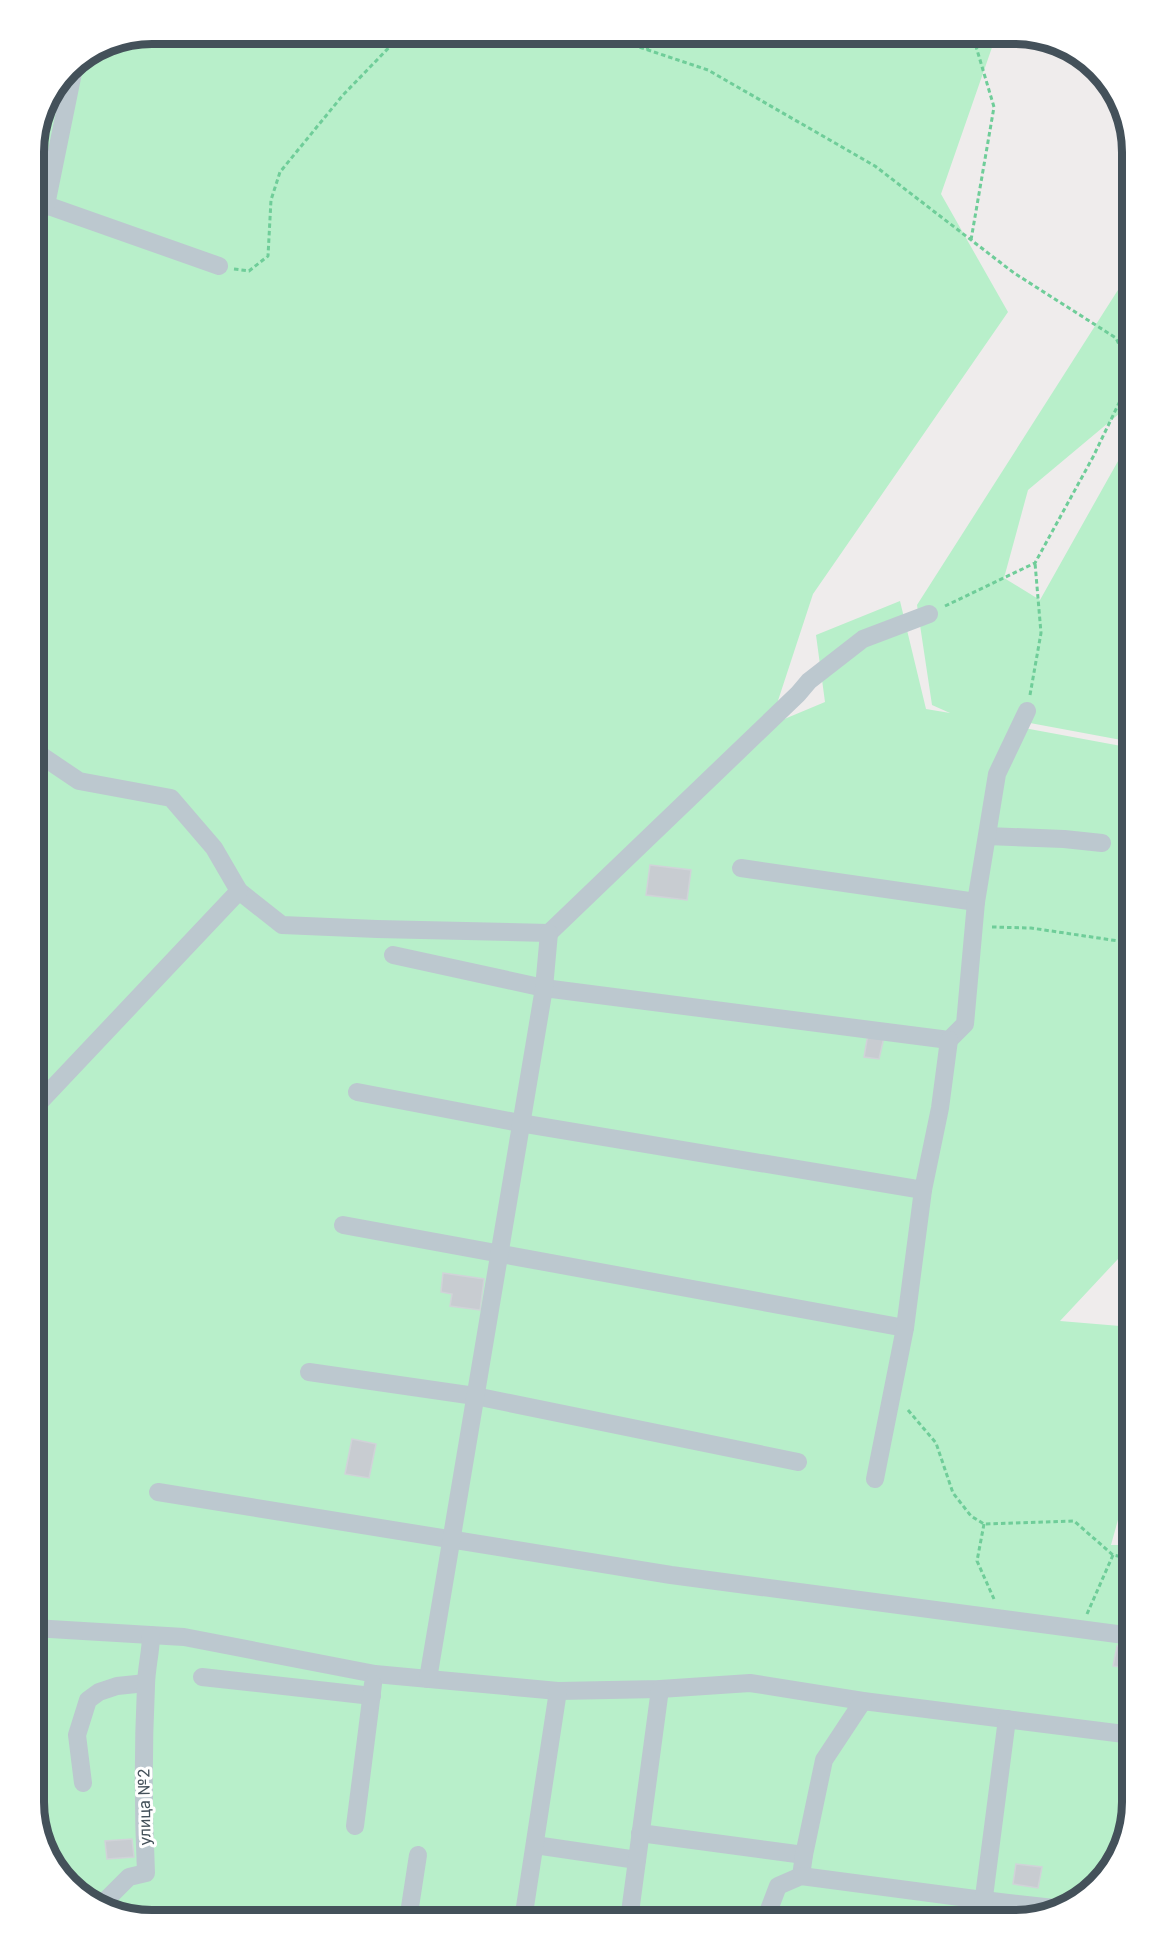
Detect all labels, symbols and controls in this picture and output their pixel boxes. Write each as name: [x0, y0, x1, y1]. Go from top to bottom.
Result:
street label: улица №2: [133, 1768, 155, 1846]

